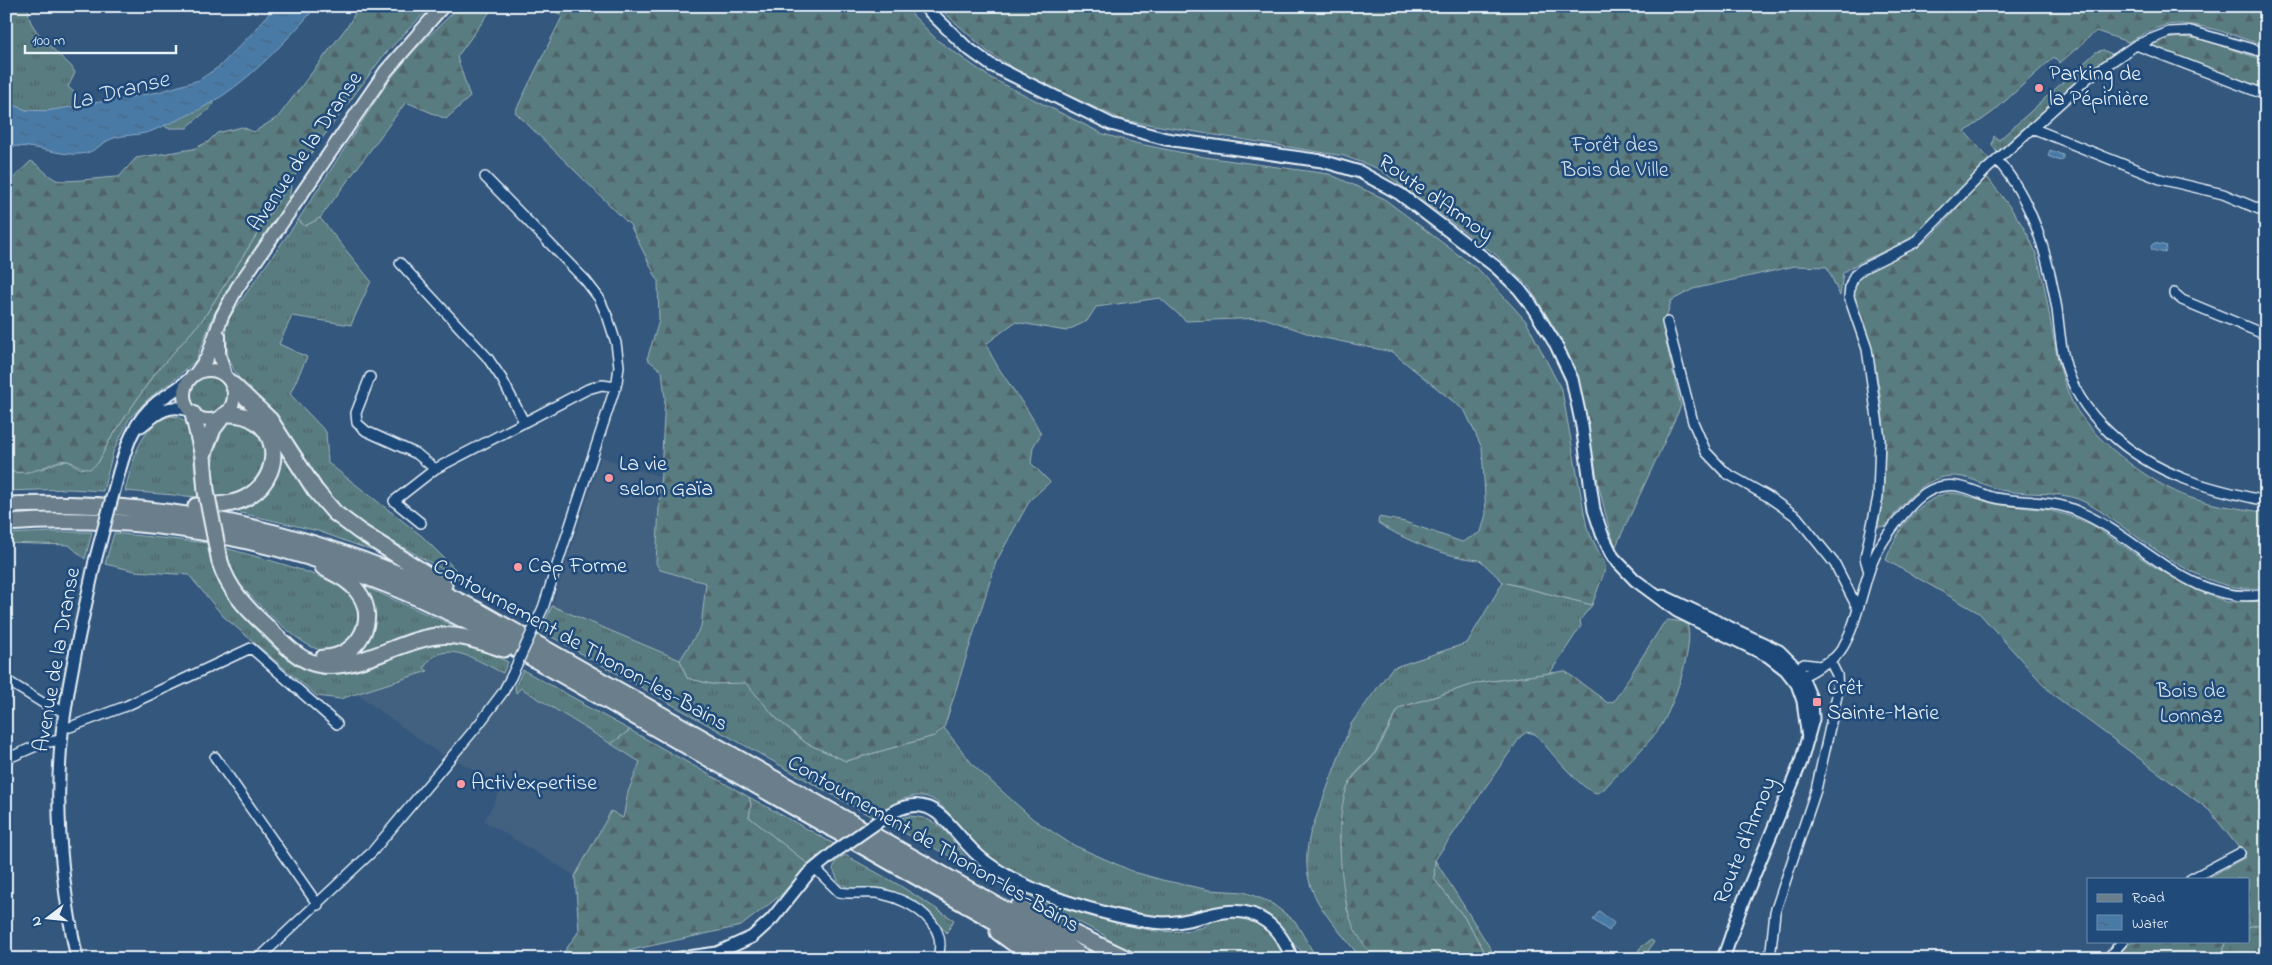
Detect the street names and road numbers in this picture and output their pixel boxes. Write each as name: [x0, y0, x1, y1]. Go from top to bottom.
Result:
street label: Avenue de la Dranse: [240, 65, 372, 238]
street label: Route d'Armoy: [1370, 147, 1499, 252]
street label: Contournement de Thonon-les-Bains: [427, 551, 733, 741]
street label: Avenue de la Dranse: [26, 565, 90, 755]
street label: Contournement de Thonon-les-Bains: [781, 748, 1085, 942]
street label: Route d'Armoy: [1706, 773, 1787, 910]

